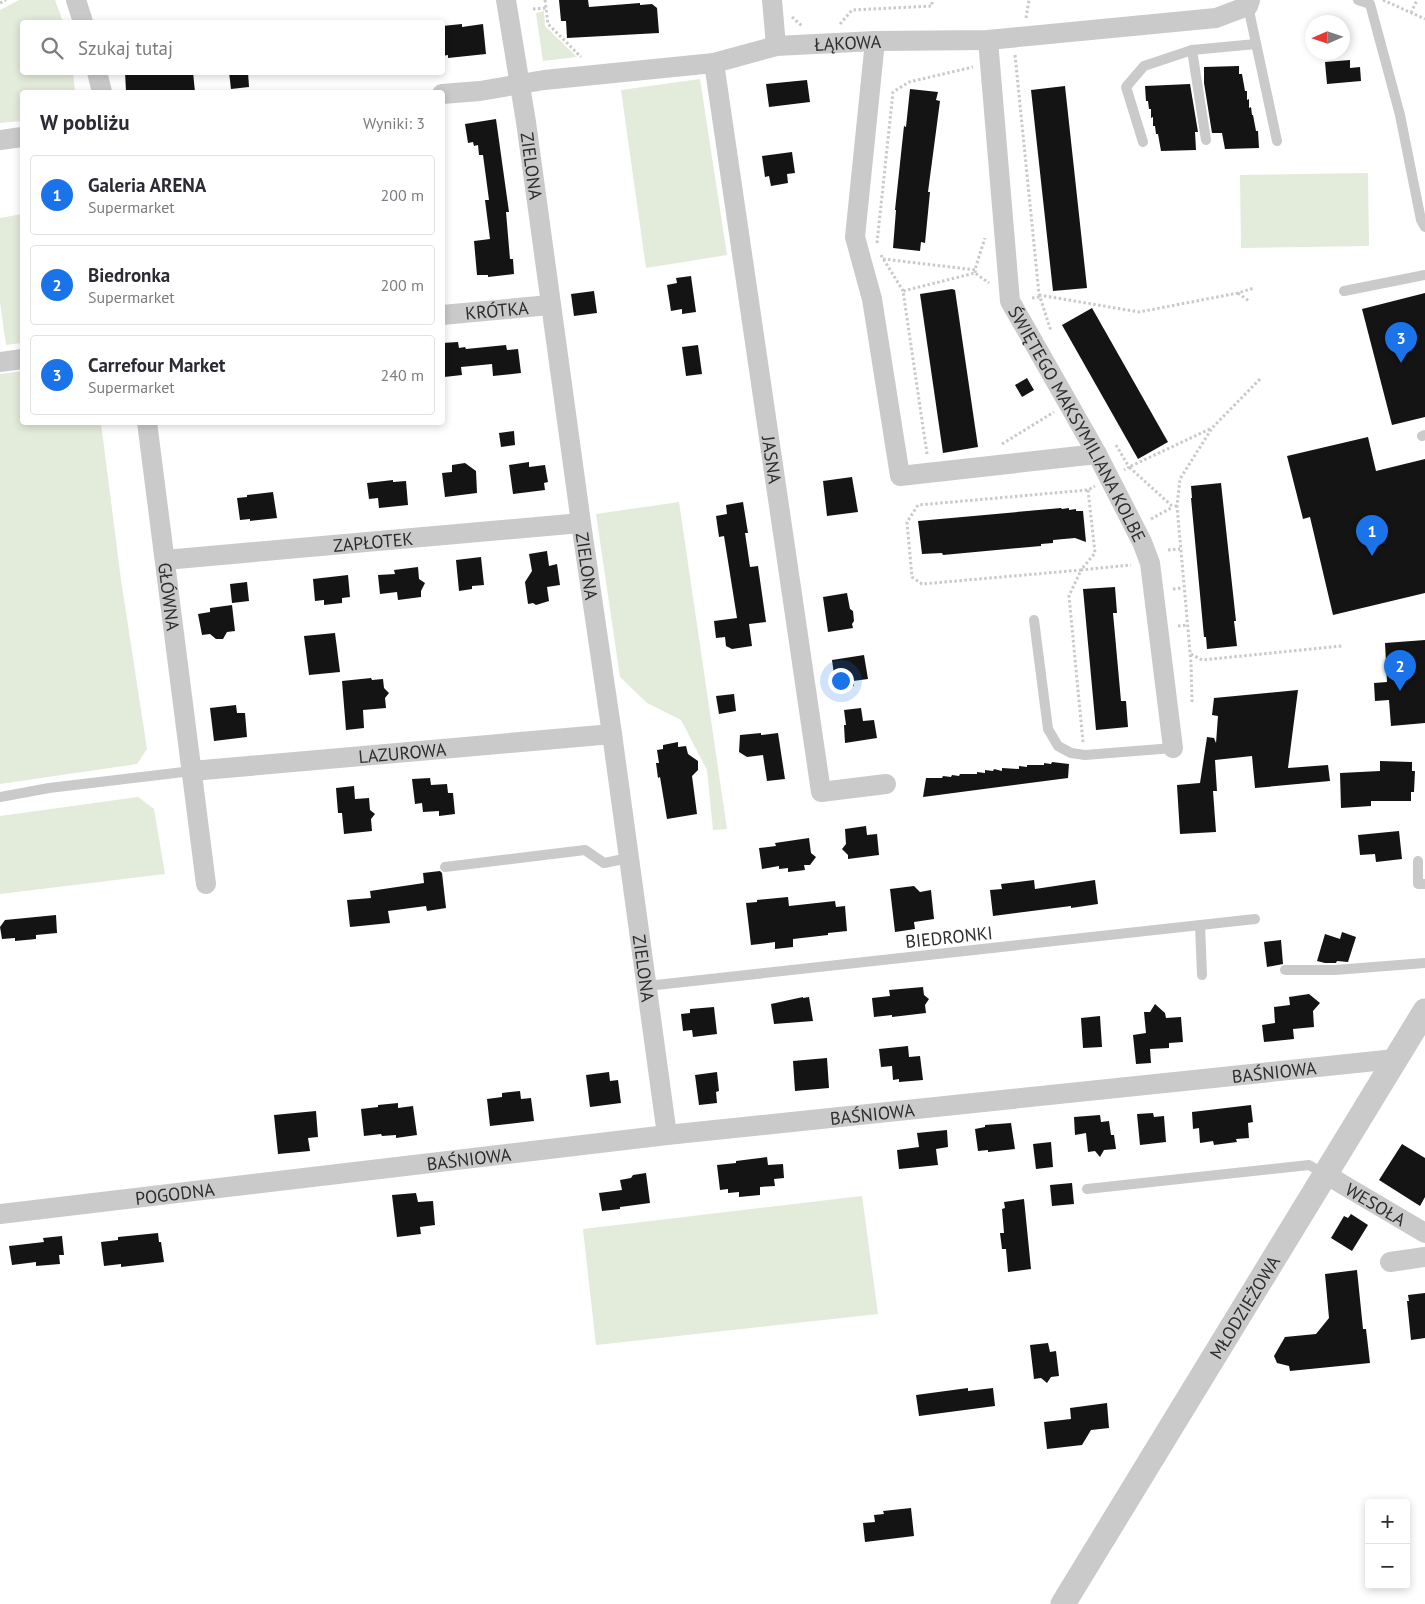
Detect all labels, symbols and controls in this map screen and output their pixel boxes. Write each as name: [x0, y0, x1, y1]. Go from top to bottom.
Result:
north arrow: [1305, 15, 1350, 60]
search box: [20, 20, 445, 75]
street label: ŁĄKOWA: [814, 29, 882, 56]
icon: search: [38, 34, 66, 62]
text: Szukaj tutaj: [78, 36, 173, 60]
text: W pobliżu: [40, 109, 129, 136]
text: Wyniki: 3: [363, 113, 425, 133]
street label: ZIELONA: [516, 131, 548, 202]
text: Galeria ARENA: [88, 173, 206, 197]
text: 1: [52, 185, 62, 205]
text: 200 m: [381, 185, 424, 205]
text: Supermarket: [88, 197, 175, 217]
text: Biedronka: [88, 263, 170, 287]
text: 2: [52, 275, 62, 295]
text: 200 m: [381, 275, 424, 295]
text: Supermarket: [88, 287, 175, 307]
street label: KRÓTKA: [464, 296, 530, 324]
street label: ŚWIĘTEGO MAKSYMILIANA KOLBE: [1004, 302, 1151, 546]
pin: 3: [1385, 322, 1417, 363]
text: Carrefour Market: [88, 353, 225, 377]
text: 3: [52, 365, 62, 385]
text: 240 m: [381, 365, 424, 385]
text: Supermarket: [88, 377, 175, 397]
street label: JASNA: [757, 433, 787, 486]
pin: 1: [1356, 515, 1388, 556]
street label: ZAPŁOTEK: [332, 526, 414, 556]
street label: ZIELONA: [571, 531, 604, 602]
street label: GŁÓWNA: [154, 561, 185, 633]
pin: 2: [1384, 650, 1416, 691]
your location: [828, 668, 854, 694]
street label: LAZUROWA: [357, 737, 448, 768]
street label: BIEDRONKI: [904, 921, 994, 953]
street label: ZIELONA: [628, 933, 660, 1004]
street label: BAŚNIOWA: [1231, 1056, 1318, 1087]
street label: BAŚNIOWA: [829, 1098, 916, 1129]
street label: BAŚNIOWA: [425, 1142, 513, 1175]
street label: POGODNA: [134, 1177, 216, 1209]
street label: WESOŁA: [1341, 1177, 1411, 1231]
street label: MŁODZIEŻOWA: [1204, 1251, 1285, 1363]
map controls: [1365, 1499, 1410, 1589]
button: +: [1365, 1499, 1410, 1544]
button: −: [1365, 1544, 1410, 1589]

